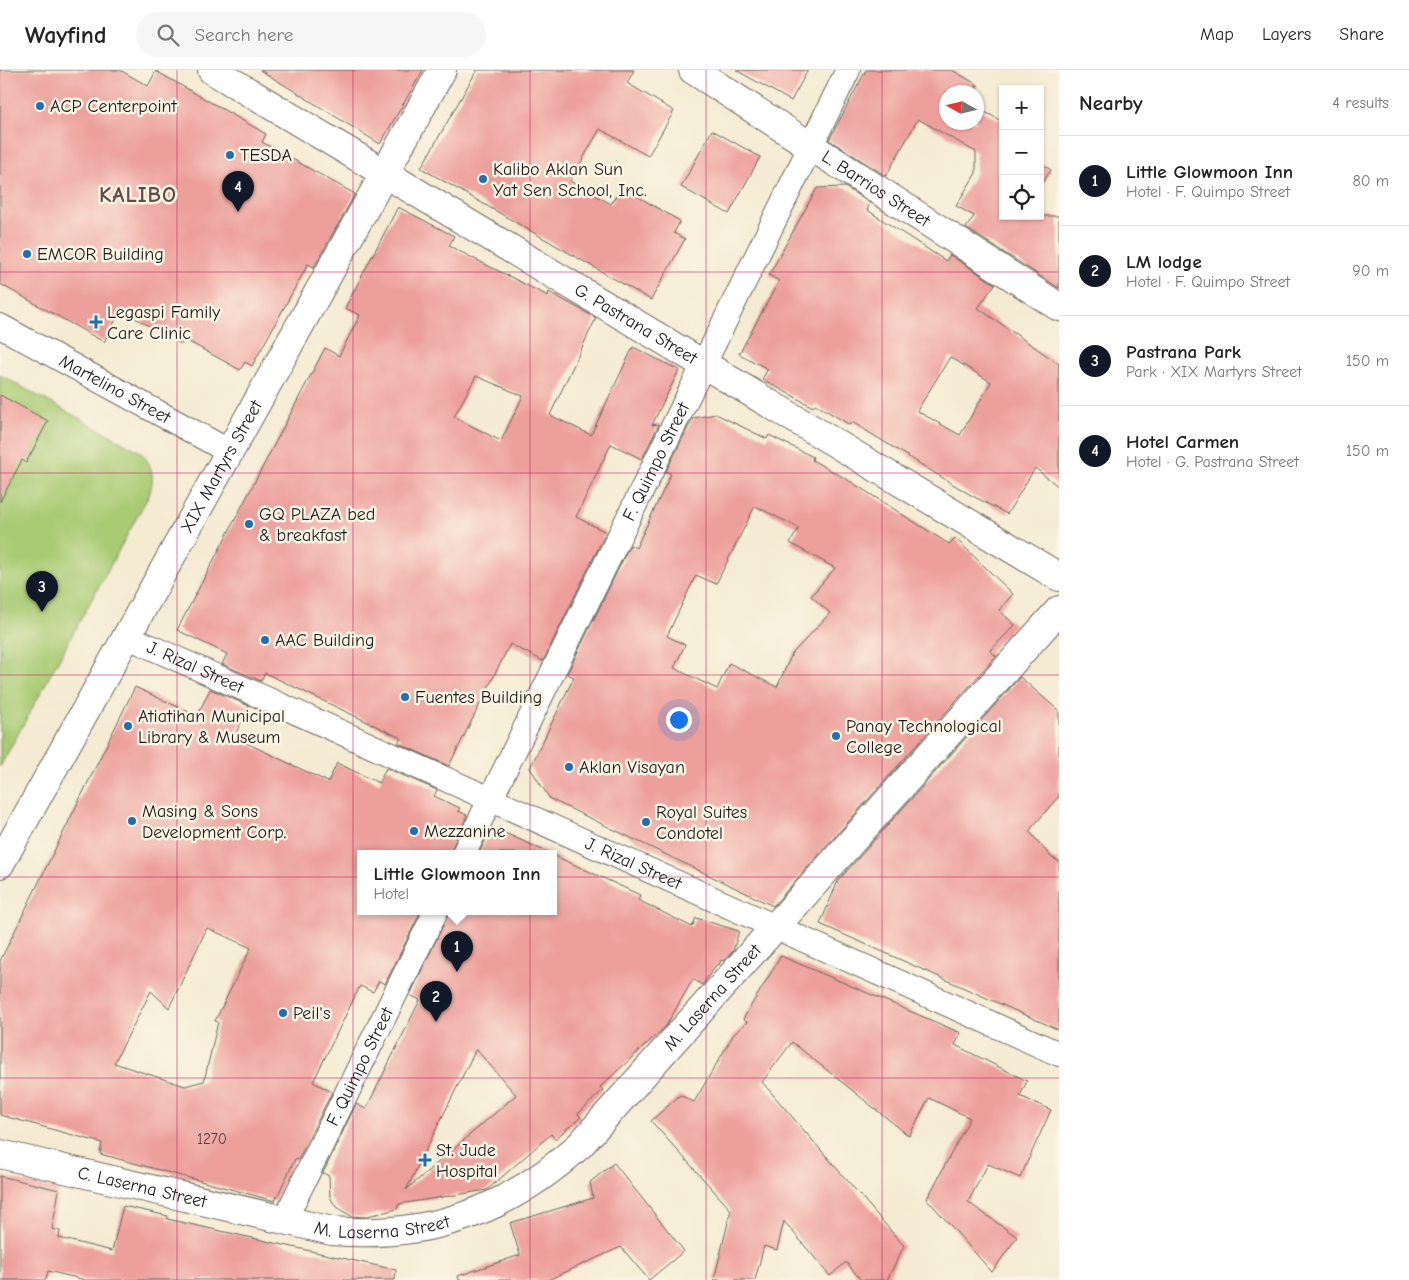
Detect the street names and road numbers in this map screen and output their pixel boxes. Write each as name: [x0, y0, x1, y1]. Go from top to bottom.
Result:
street label: L. Barrios Street: [818, 146, 934, 232]
street label: G. Pastrana Street: [570, 279, 702, 369]
street label: Martelino Street: [55, 350, 175, 429]
street label: XIX Martyrs Street: [177, 396, 267, 537]
street label: F. Quimpo Street: [618, 398, 695, 525]
street label: J. Rizal Street: [144, 637, 248, 699]
street label: J. Rizal Street: [582, 833, 686, 895]
street label: M. Laserna Street: [660, 939, 766, 1055]
street label: F. Quimpo Street: [322, 1003, 398, 1130]
street label: C. Laserna Street: [76, 1162, 210, 1213]
street label: M. Laserna Street: [312, 1211, 453, 1243]

